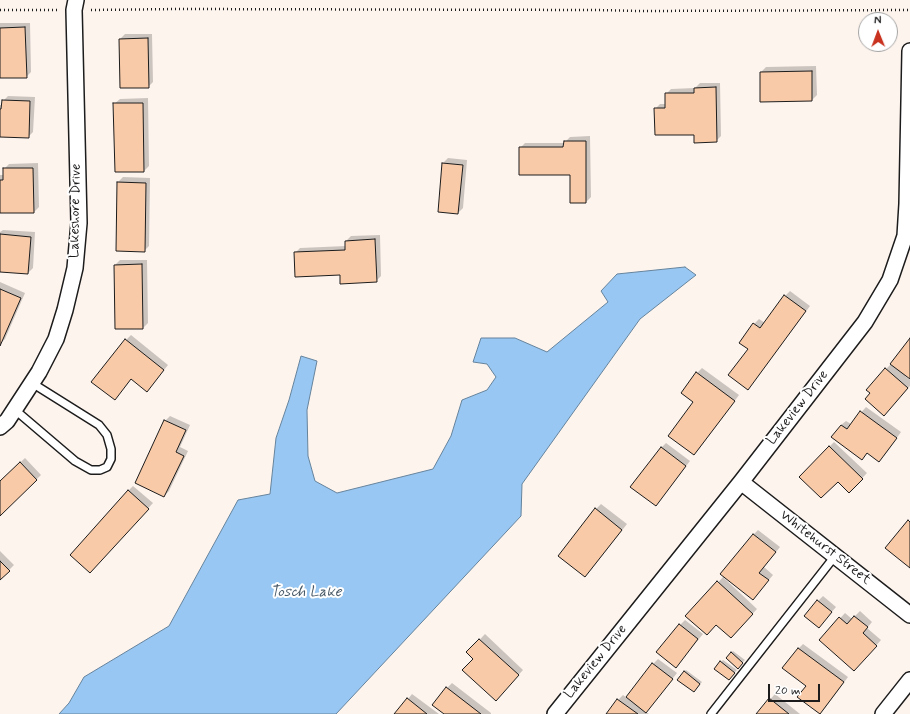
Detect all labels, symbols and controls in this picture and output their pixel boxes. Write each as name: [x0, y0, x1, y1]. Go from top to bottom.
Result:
north arrow: [858, 12, 898, 52]
text: N: [874, 14, 882, 28]
street label: Lakeshore Drive: [67, 164, 85, 258]
street label: Lakeview Drive: [764, 367, 832, 449]
street label: Whitehurst Street: [776, 507, 874, 589]
water label: Tosch Lake: [270, 584, 342, 602]
street label: Lakeview Drive: [561, 622, 631, 702]
scale bar: [770, 676, 822, 702]
text: 20 m: [775, 683, 801, 699]

